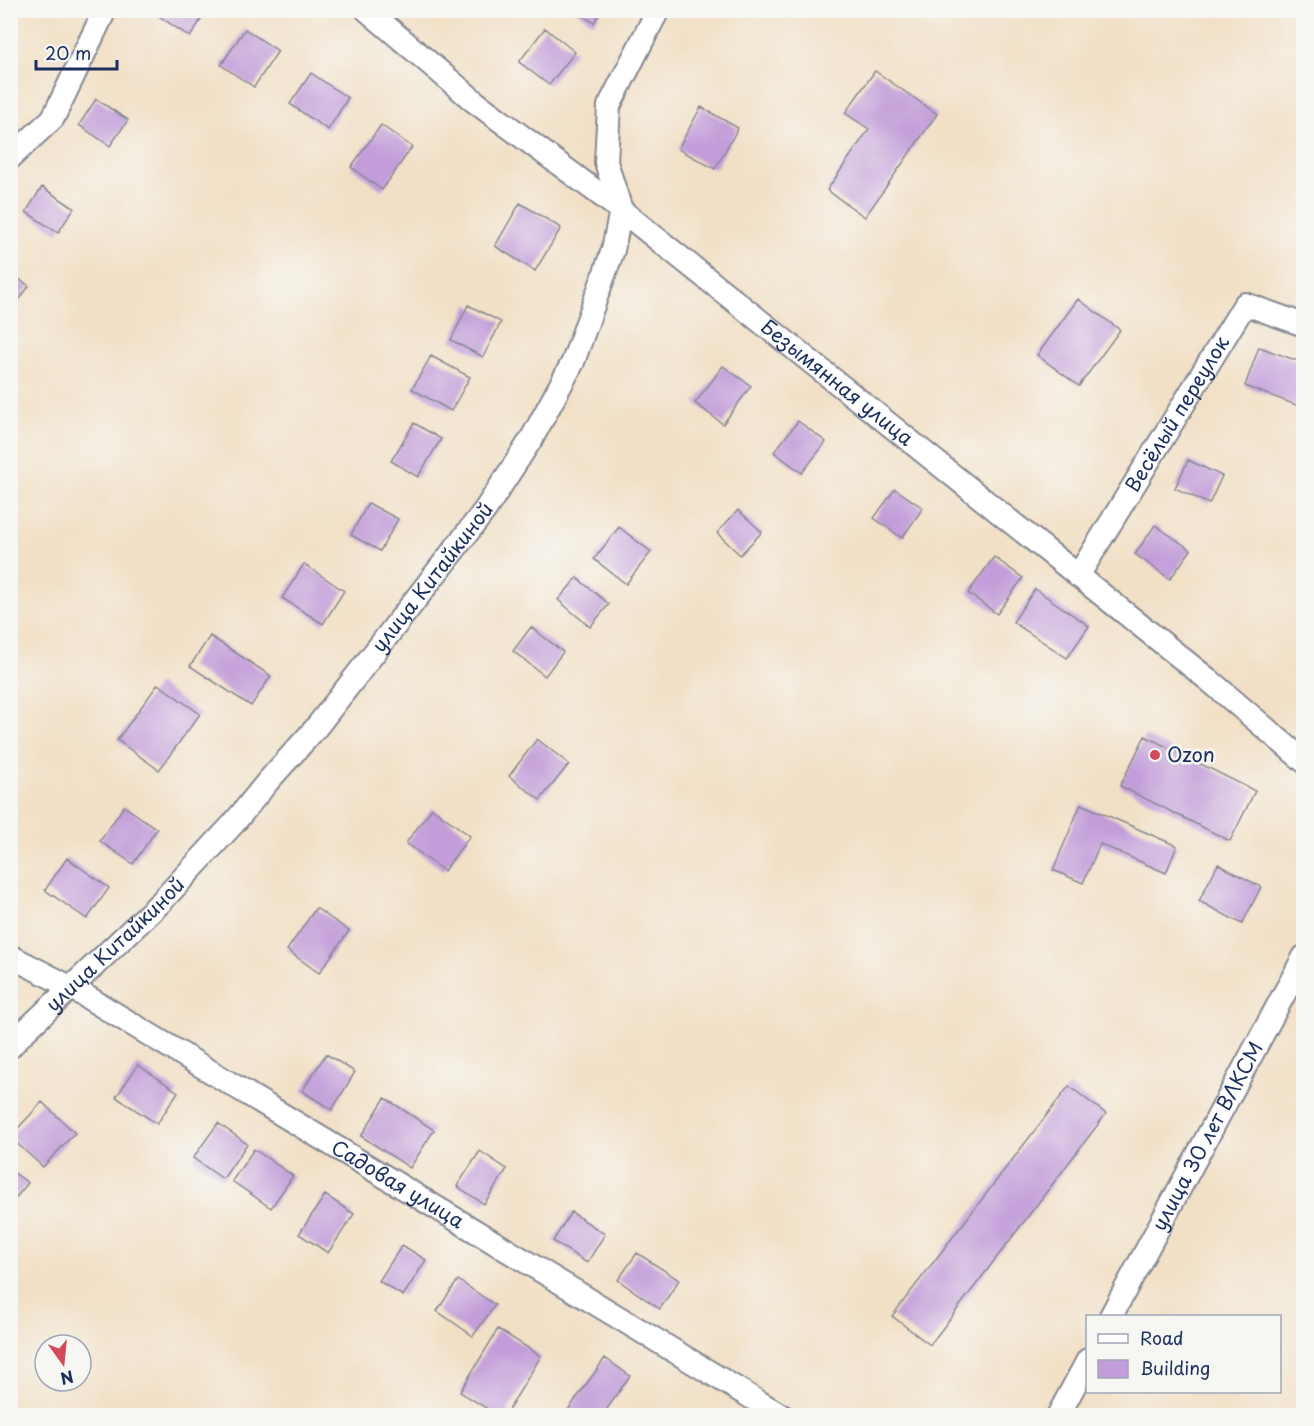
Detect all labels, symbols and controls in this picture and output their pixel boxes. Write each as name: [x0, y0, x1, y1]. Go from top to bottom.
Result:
scale bar: [36, 33, 117, 71]
text: 20 m: [45, 39, 91, 66]
street label: Безымянная улица: [755, 311, 921, 453]
street label: Весёлый переулок: [1117, 330, 1236, 497]
street label: улица Китайкиной: [364, 496, 500, 658]
place label: Ozon: [1167, 739, 1215, 769]
marker: Ozon: [1148, 748, 1162, 762]
street label: улица Китайкиной: [38, 870, 191, 1018]
street label: улица 30 лет ВЛКСМ: [1144, 1036, 1270, 1236]
street label: Садовая улица: [326, 1132, 471, 1235]
legend: [1086, 1315, 1281, 1393]
text: Road: [1140, 1324, 1184, 1351]
north arrow: [33, 1333, 93, 1393]
text: Building: [1140, 1354, 1210, 1381]
text: N: [58, 1365, 76, 1392]

